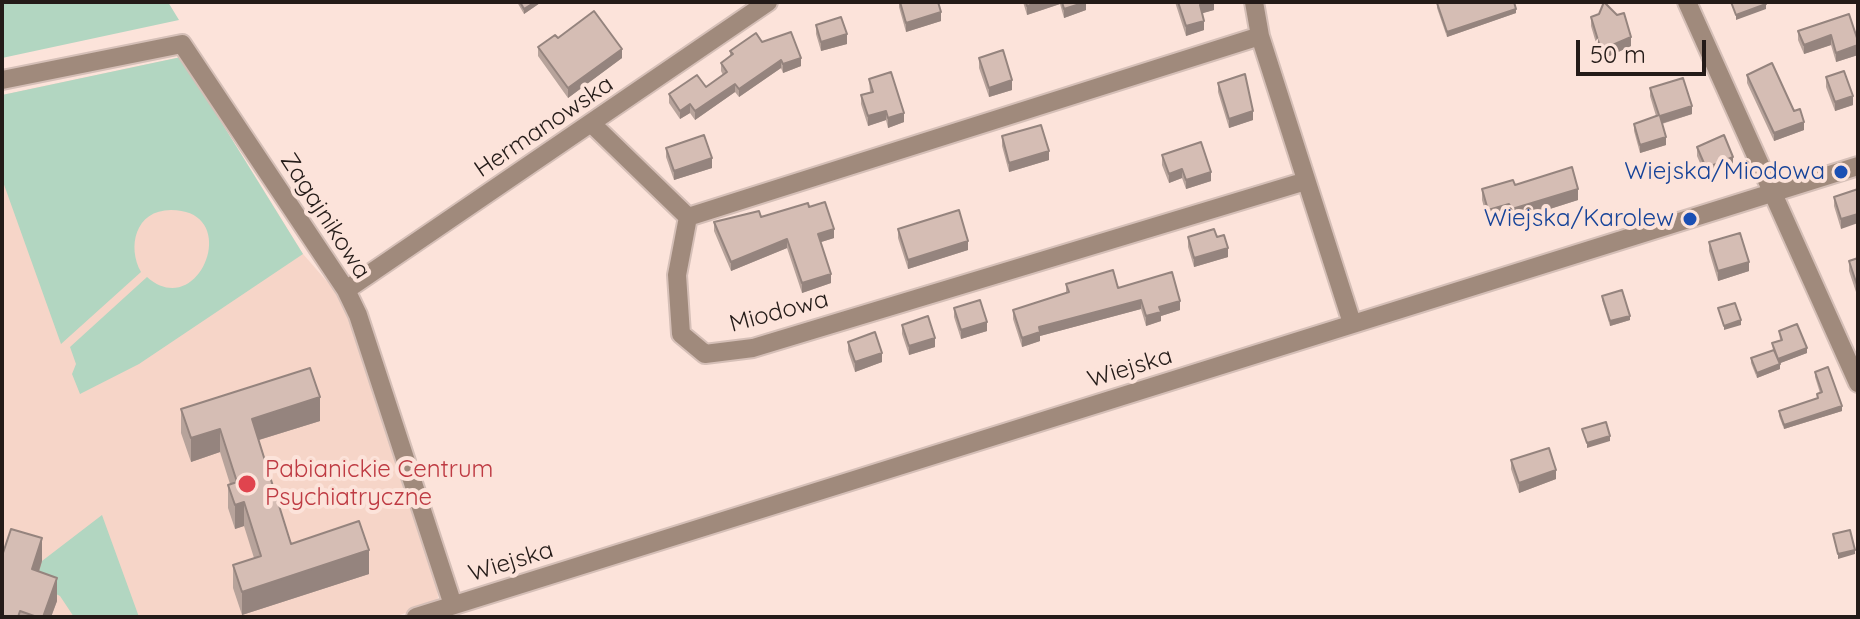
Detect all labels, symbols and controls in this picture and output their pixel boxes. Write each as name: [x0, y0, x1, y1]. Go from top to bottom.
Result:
scale bar: [1580, 24, 1710, 74]
text: 50 m: [1590, 39, 1646, 69]
street label: Hermanowska: [469, 70, 619, 184]
street label: Zagajnikowa: [274, 148, 376, 284]
place label: Wiejska/Miodowa: [1624, 158, 1825, 186]
marker: Wiejska/Miodowa: [1832, 163, 1850, 181]
place label: Wiejska/Karolew: [1484, 205, 1674, 233]
marker: Wiejska/Karolew: [1681, 210, 1699, 228]
street label: Miodowa: [726, 285, 832, 339]
street label: Wiejska: [1084, 342, 1176, 394]
place label: Pabianickie Centrum Psychiatryczne: [265, 456, 494, 512]
marker: Pabianickie Centrum Psychiatryczne: [236, 473, 258, 495]
street label: Wiejska: [465, 536, 557, 588]

